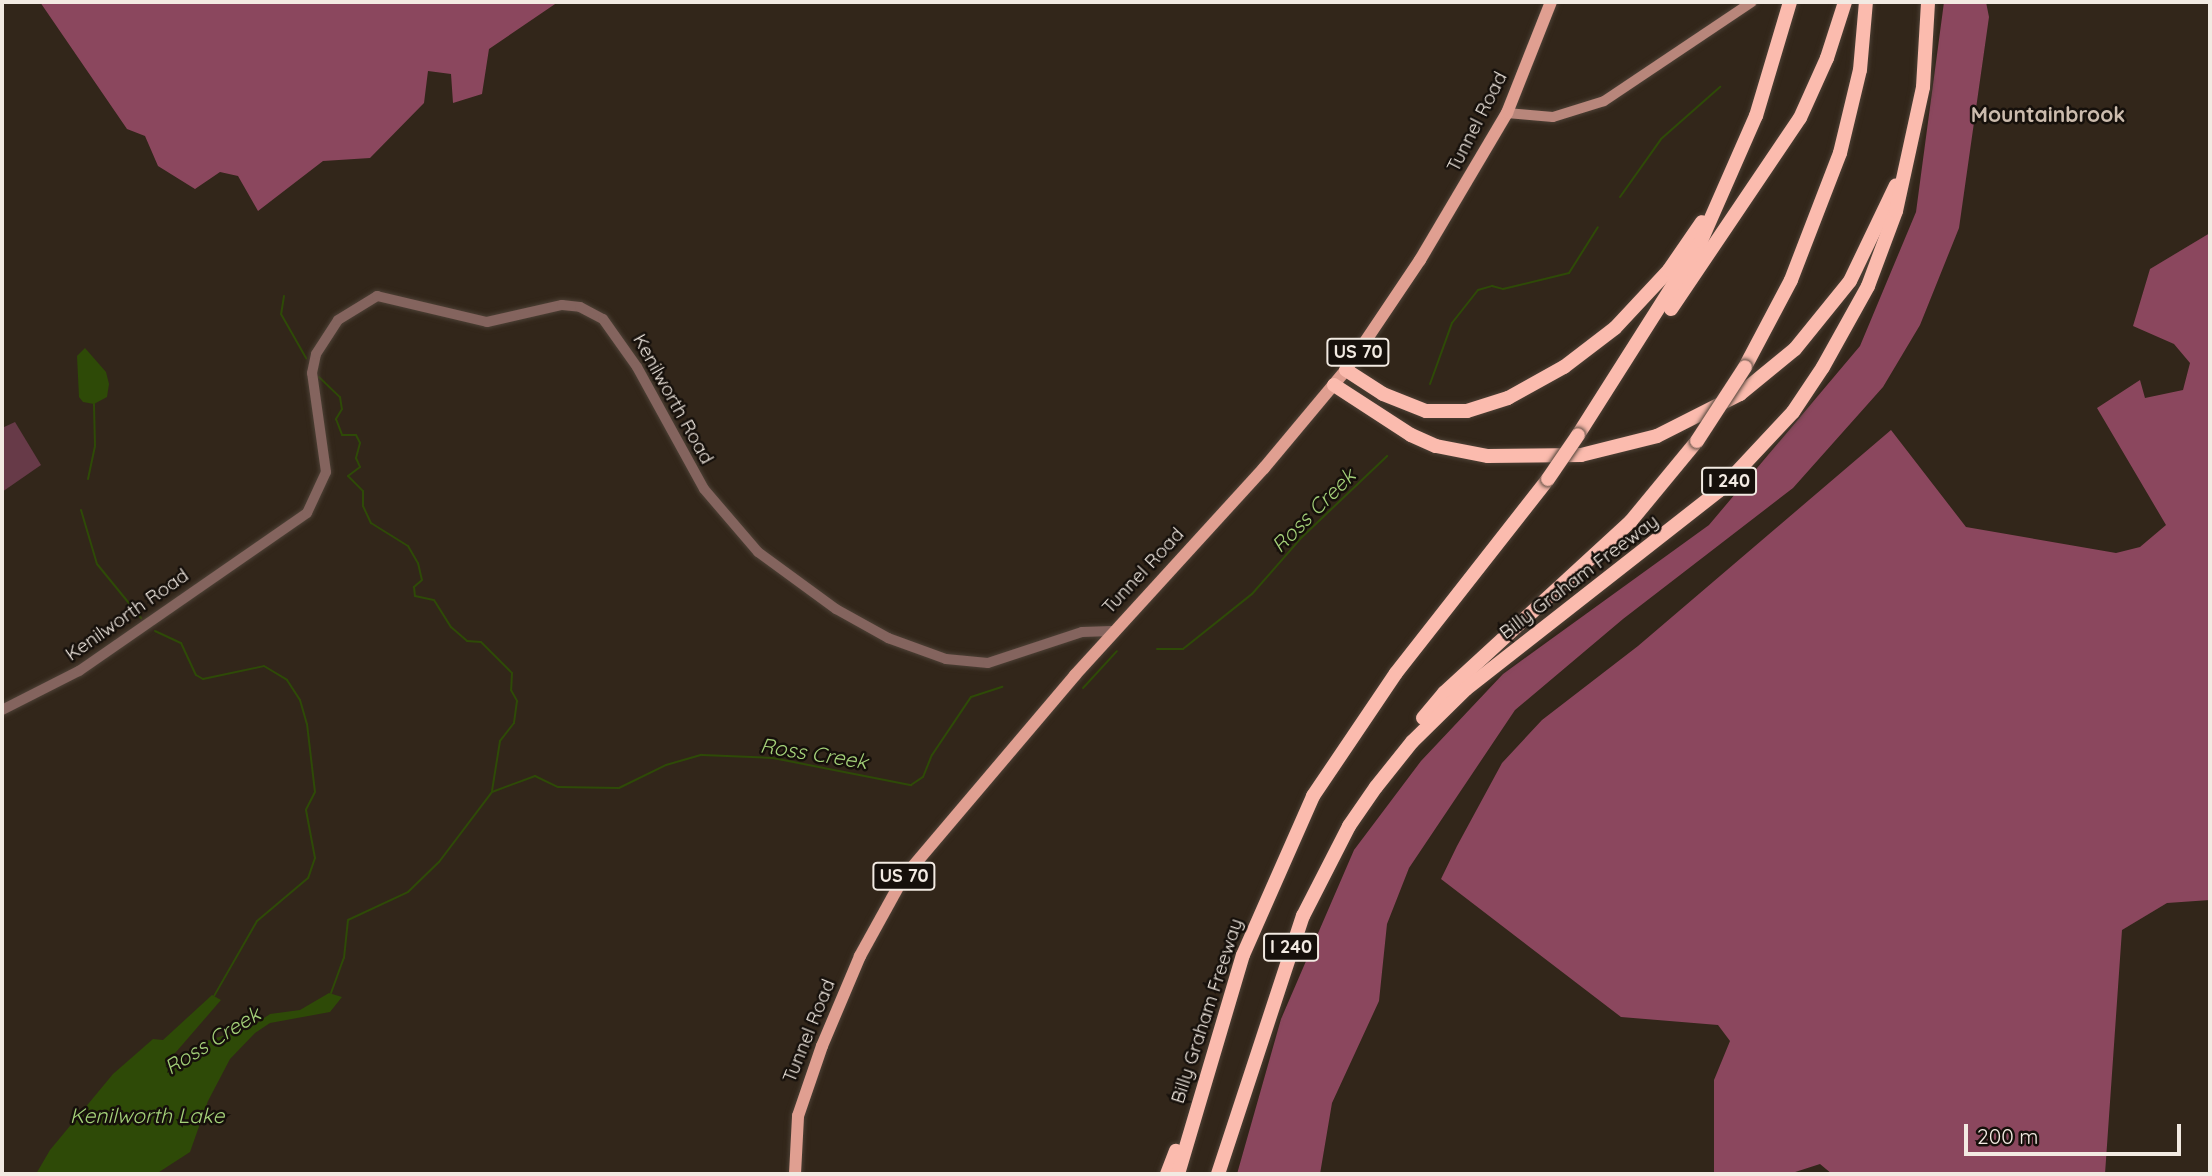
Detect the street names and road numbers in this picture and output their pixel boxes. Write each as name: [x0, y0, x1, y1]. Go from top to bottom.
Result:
street label: Tunnel Road: [1442, 68, 1512, 176]
street label: Kenilworth Road: [628, 330, 718, 468]
road number: US 70: [1325, 338, 1391, 366]
road number: I 240: [1701, 466, 1757, 495]
street label: Billy Graham Freeway: [1495, 510, 1663, 644]
street label: Tunnel Road: [1097, 523, 1189, 619]
street label: Kenilworth Road: [61, 564, 193, 666]
road number: US 70: [871, 862, 937, 890]
street label: Billy Graham Freeway: [1166, 916, 1248, 1106]
road number: I 240: [1263, 932, 1319, 962]
street label: Tunnel Road: [778, 976, 840, 1086]

